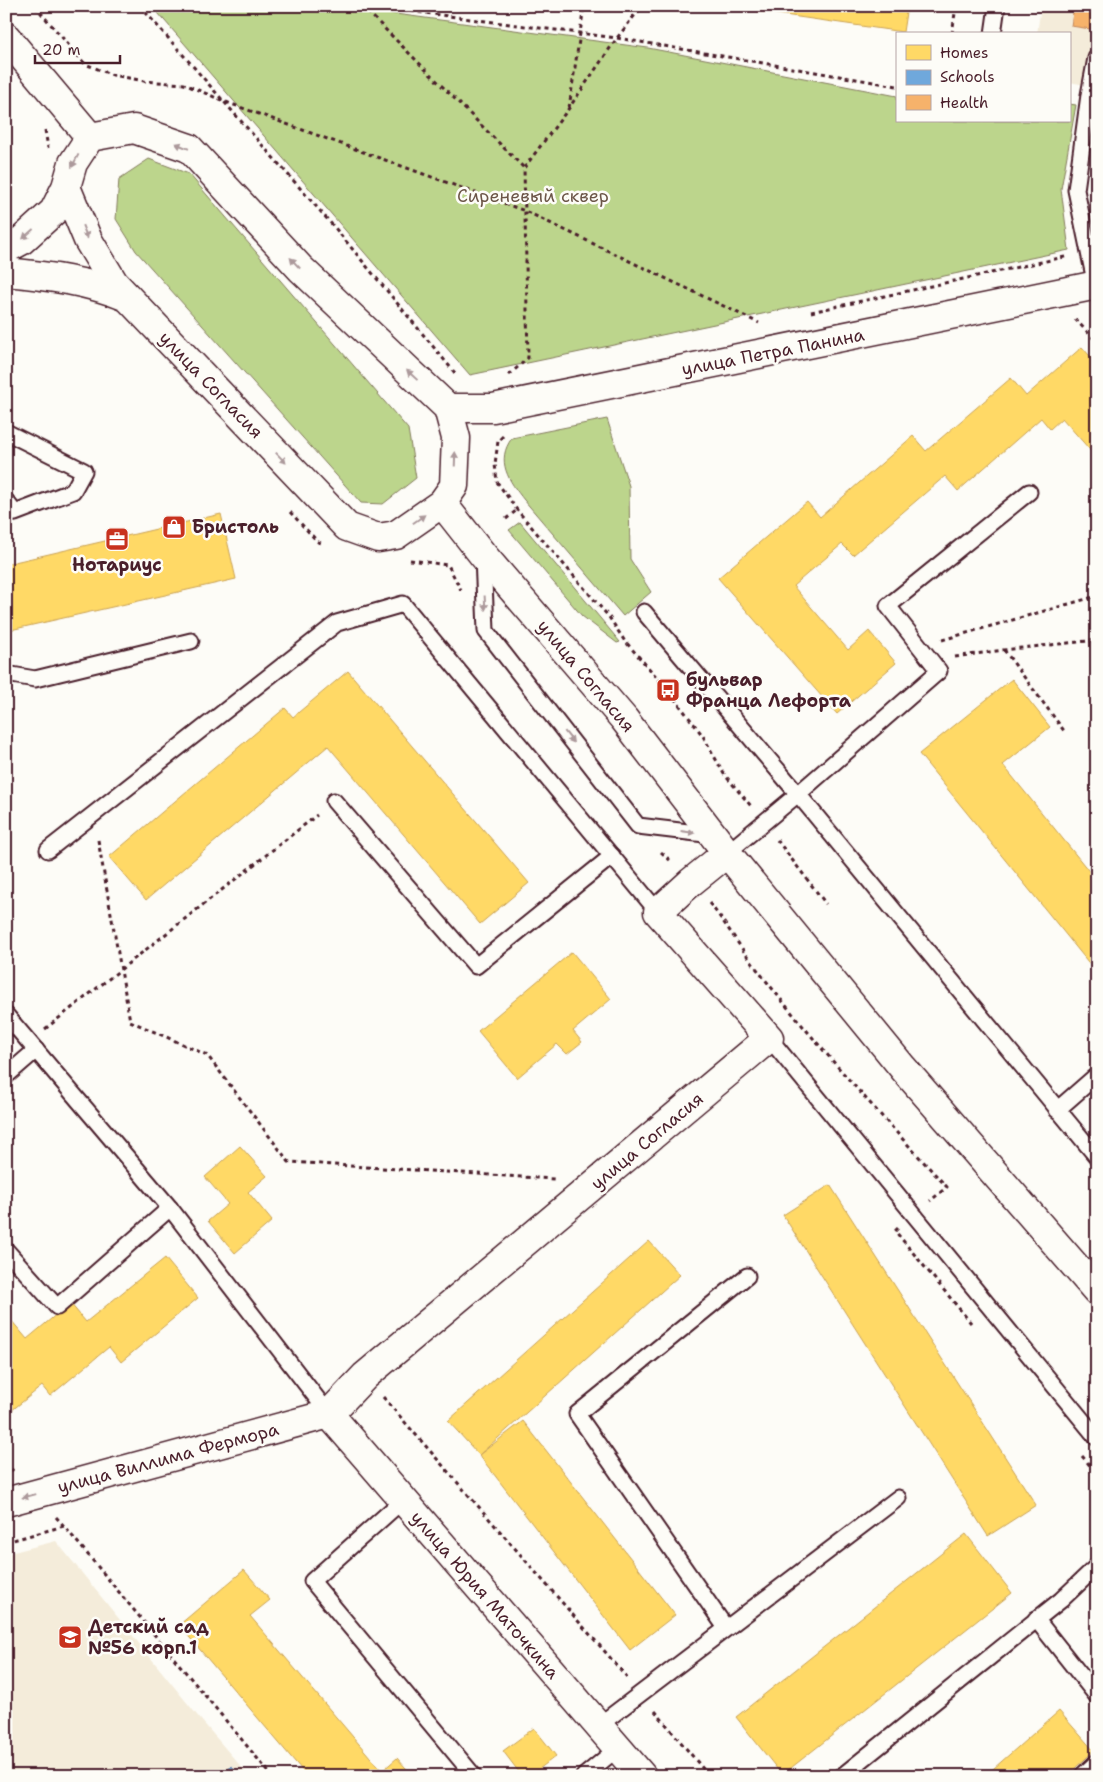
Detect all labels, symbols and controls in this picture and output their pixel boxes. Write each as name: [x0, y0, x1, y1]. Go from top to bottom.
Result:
scale bar: [35, 32, 120, 64]
legend: [896, 32, 1070, 122]
text: 20 m: [42, 40, 81, 60]
text: Homes: [940, 43, 988, 63]
text: Schools: [940, 67, 995, 87]
text: Health: [940, 93, 988, 113]
one-way arrow: [175, 142, 190, 150]
one-way arrow: [71, 153, 79, 168]
park label: Сиреневый сквер: [457, 184, 609, 208]
one-way arrow: [81, 225, 89, 240]
one-way arrow: [23, 228, 35, 240]
one-way arrow: [289, 257, 301, 269]
street label: улица Петра Панина: [680, 323, 866, 381]
street label: улица Согласия: [154, 326, 268, 444]
one-way arrow: [407, 369, 419, 381]
one-way arrow: [452, 450, 460, 466]
one-way arrow: [275, 452, 287, 464]
shop icon: Бристоль: [161, 514, 187, 540]
one-way arrow: [412, 514, 426, 524]
place label: Бристоль: [192, 515, 279, 539]
office icon: Нотариус: [104, 526, 130, 552]
place label: Нотариус: [72, 553, 162, 577]
one-way arrow: [481, 596, 489, 612]
street label: улица Согласия: [532, 615, 640, 737]
place label: бульвар Франца Лефорта: [686, 668, 852, 713]
bus stop icon: бульвар Франца Лефорта: [655, 677, 681, 703]
one-way arrow: [564, 731, 575, 744]
one-way arrow: [681, 828, 697, 836]
street label: улица Согласия: [586, 1087, 708, 1195]
street label: улица Виллима Фермора: [55, 1417, 281, 1499]
one-way arrow: [21, 1492, 36, 1500]
street label: улица Юрия Маточкина: [405, 1506, 565, 1684]
place label: Детский сад №56 корп.1: [88, 1615, 209, 1660]
school or university icon: Детский сад №56 корп.1: [57, 1624, 83, 1650]

